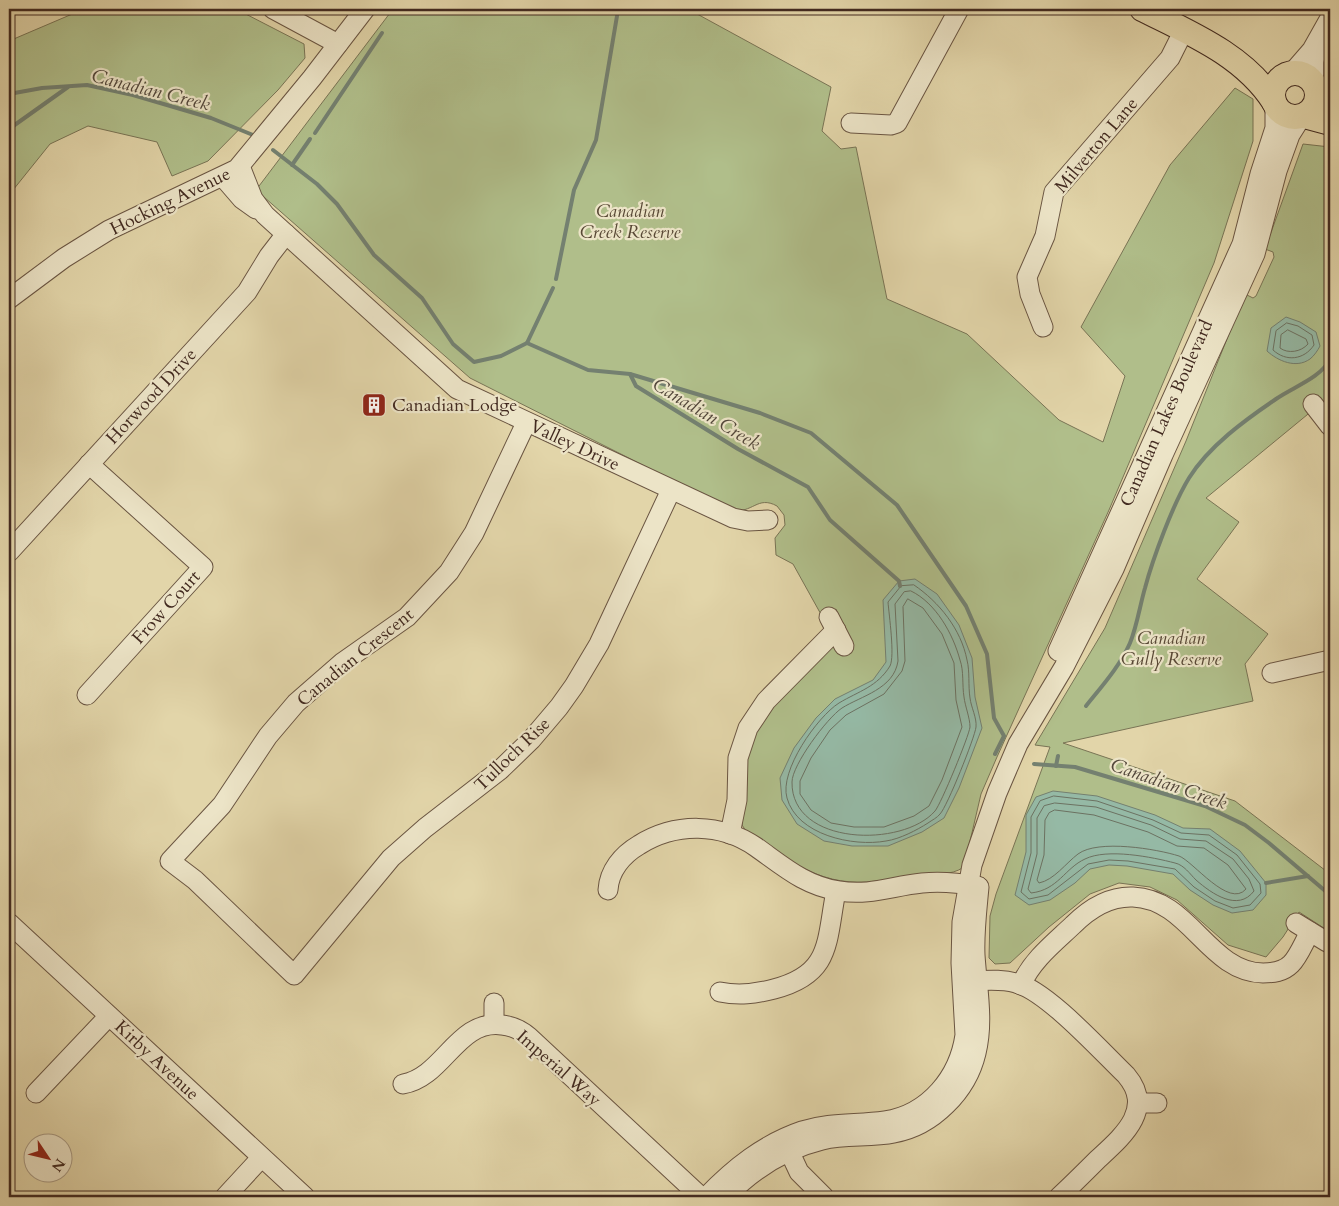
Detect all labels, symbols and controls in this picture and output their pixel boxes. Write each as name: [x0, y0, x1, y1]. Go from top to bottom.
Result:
water label: Canadian Creek: [89, 63, 213, 117]
street label: Milverton Lane: [1049, 92, 1144, 199]
street label: Hocking Avenue: [106, 161, 235, 241]
park label: Canadian Creek Reserve: [580, 199, 681, 245]
street label: Canadian Lakes Boulevard: [1114, 315, 1219, 511]
street label: Horwood Drive: [100, 343, 203, 450]
water label: Canadian Creek: [648, 371, 766, 457]
building icon: Canadian Lodge: [361, 392, 387, 418]
place label: Canadian Lodge: [392, 393, 518, 418]
street label: Valley Drive: [526, 414, 624, 477]
street label: Frow Court: [126, 565, 206, 650]
street label: Canadian Crescent: [292, 602, 419, 712]
park label: Canadian Gully Reserve: [1121, 626, 1222, 672]
street label: Tulloch Rise: [469, 712, 556, 797]
water label: Canadian Creek: [1107, 752, 1231, 816]
street label: Kirby Avenue: [109, 1015, 204, 1106]
street label: Imperial Way: [511, 1024, 607, 1113]
north arrow: [22, 1134, 72, 1184]
text: N: [47, 1155, 70, 1176]

